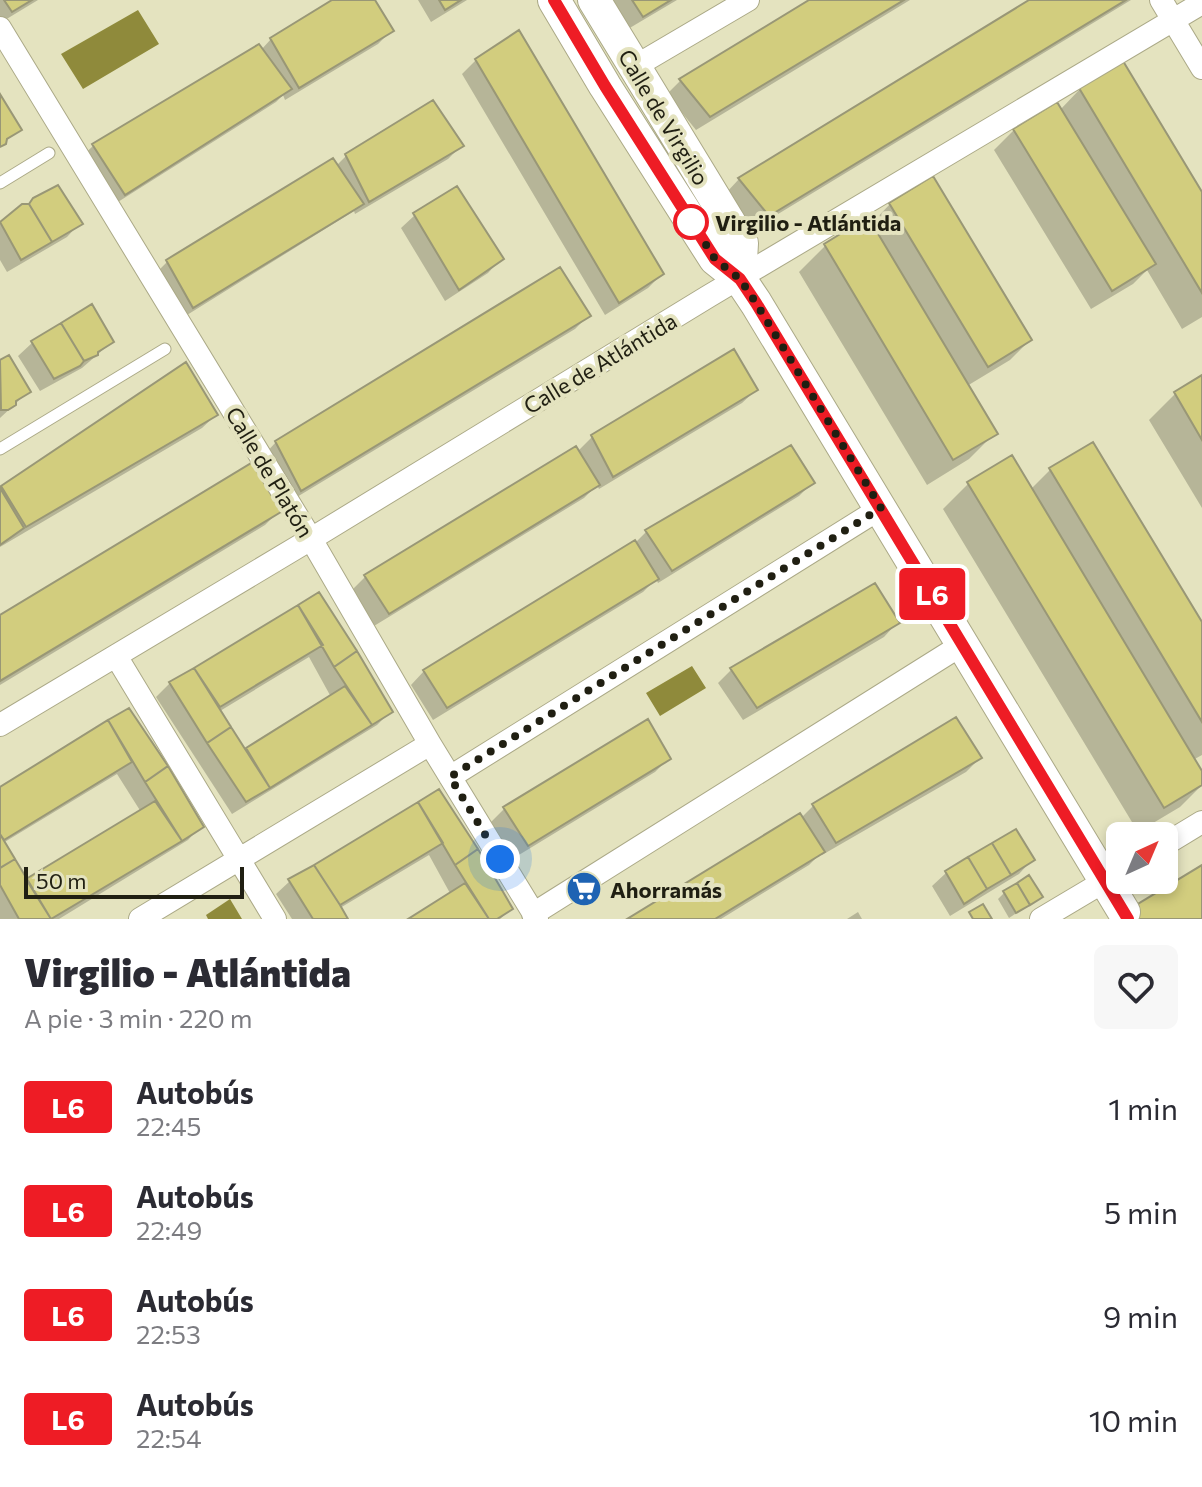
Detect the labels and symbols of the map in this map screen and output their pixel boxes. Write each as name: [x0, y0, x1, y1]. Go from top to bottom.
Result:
street label: Calle de Virgilio: [613, 44, 715, 190]
marker: Virgilio - Atlántida: [674, 205, 708, 239]
place label: Virgilio - Atlántida: [715, 209, 901, 236]
street label: Calle de Atlántida: [519, 307, 681, 419]
street label: Calle de Platón: [220, 402, 320, 542]
line badge: L6: [896, 568, 968, 620]
north arrow: [1106, 822, 1178, 894]
your location: [480, 839, 520, 879]
scale bar: [24, 863, 244, 899]
supermarket icon: Ahorramás: [565, 870, 603, 908]
place label: Ahorramás: [610, 876, 722, 903]

